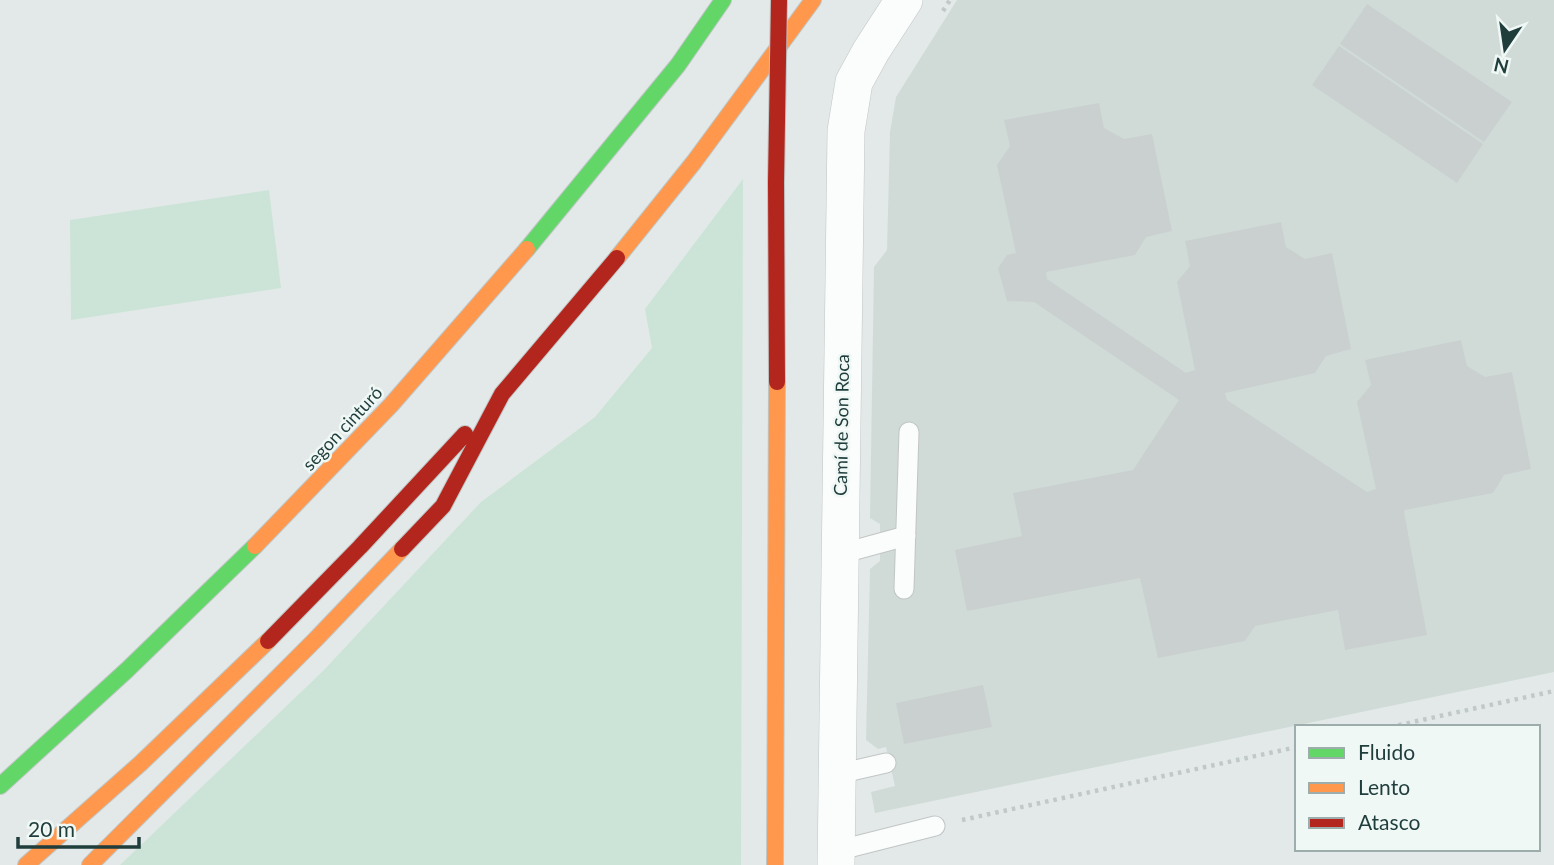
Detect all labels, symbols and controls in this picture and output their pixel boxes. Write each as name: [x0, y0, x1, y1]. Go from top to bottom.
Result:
north arrow: [1470, 14, 1540, 84]
text: N: [1491, 53, 1511, 79]
street label: Camí de Son Roca: [829, 354, 853, 496]
street label: segon cinturó: [297, 381, 387, 475]
legend: [1295, 725, 1540, 851]
text: Fluido: [1358, 739, 1415, 764]
text: Lento: [1358, 774, 1410, 799]
scale bar: [18, 806, 138, 850]
text: Atasco: [1358, 809, 1420, 834]
text: 20 m: [28, 816, 75, 841]

